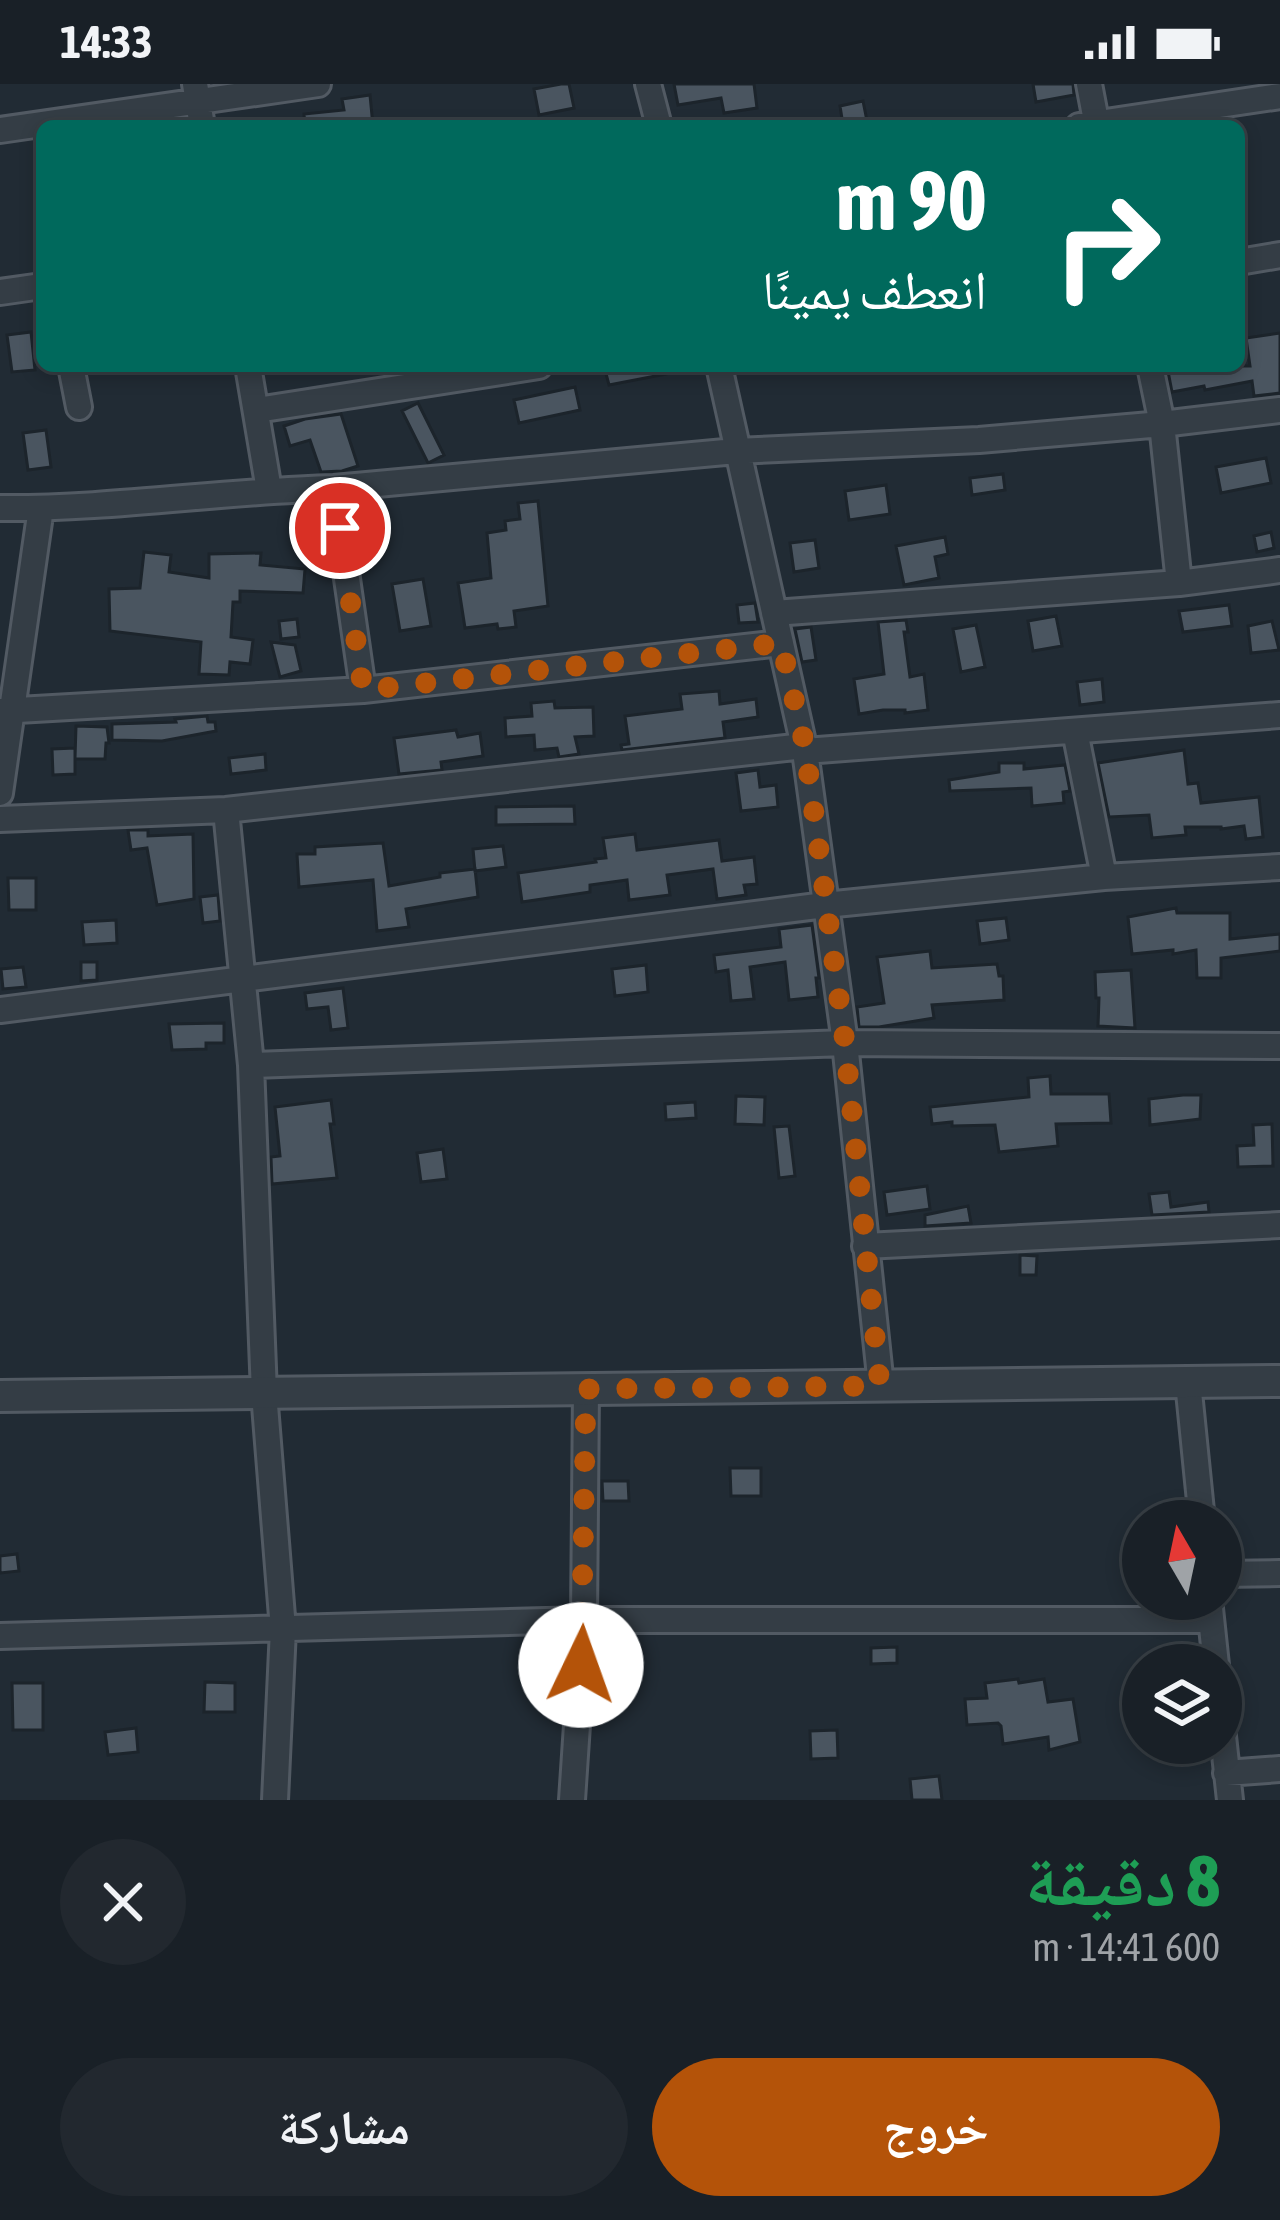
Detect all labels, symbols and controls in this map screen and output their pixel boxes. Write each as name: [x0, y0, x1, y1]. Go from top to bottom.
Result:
text: 14:33: [60, 16, 153, 68]
text: 90 m: [836, 152, 987, 248]
icon: right: [1029, 168, 1185, 324]
text: انعطف يمينًا: [762, 259, 987, 320]
pin: [289, 477, 391, 579]
icon: arrive: [307, 495, 373, 561]
north arrow: [1122, 1500, 1242, 1620]
map controls: [1122, 1500, 1242, 1764]
position arrow: [518, 1602, 644, 1728]
button: layers: [1122, 1644, 1242, 1764]
button: close: [60, 1839, 186, 1965]
text: 8 دقيقة: [1025, 1839, 1220, 1921]
text: 600 m · 14:41: [1032, 1925, 1220, 1969]
button: مشاركة: [60, 2058, 628, 2196]
button: خروج: [652, 2058, 1220, 2196]

